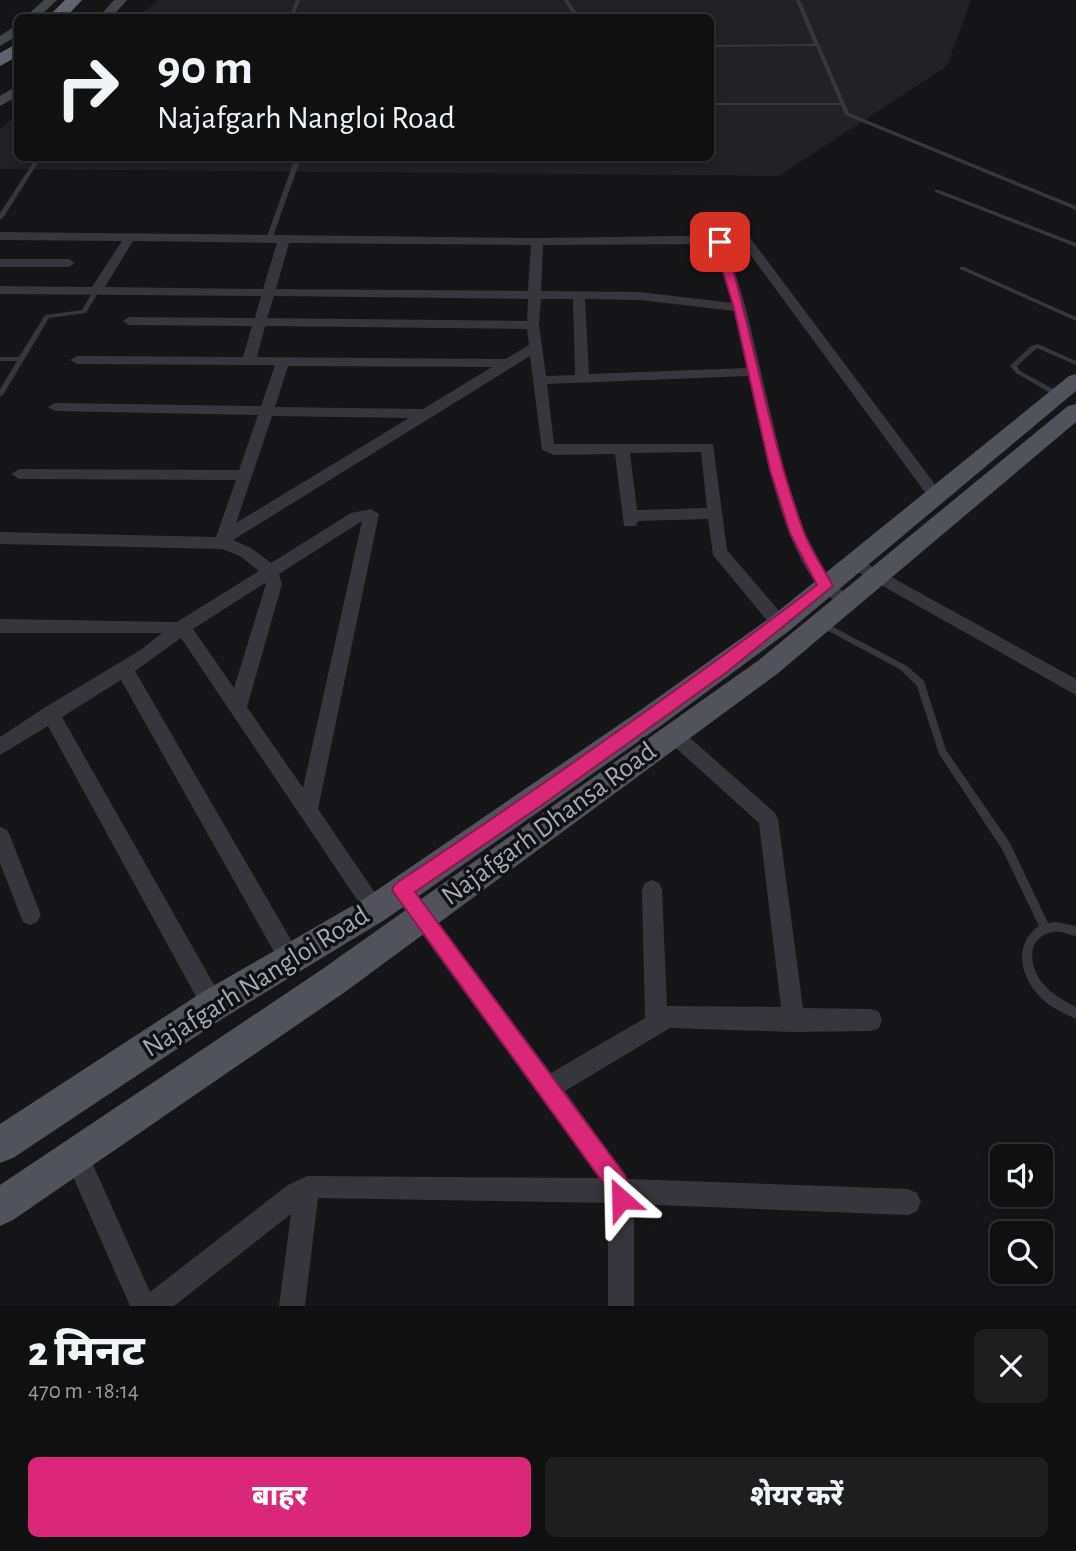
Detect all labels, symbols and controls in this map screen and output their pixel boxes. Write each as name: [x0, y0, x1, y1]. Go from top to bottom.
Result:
icon: right: [42, 42, 133, 133]
text: 90 m: [157, 44, 253, 93]
text: Najafgarh Nangloi Road: [157, 102, 455, 134]
pin: [690, 212, 750, 272]
icon: arrive: [701, 223, 739, 261]
street label: Najafgarh Dhansa Road: [437, 737, 661, 911]
street label: Najafgarh Nangloi Road: [138, 901, 374, 1063]
map controls: [990, 1144, 1053, 1284]
button: sound: [990, 1144, 1053, 1207]
position arrow: [584, 1162, 658, 1236]
button: search: [990, 1221, 1053, 1284]
button: close: [974, 1329, 1048, 1403]
text: 2 मिनट: [28, 1331, 145, 1373]
text: 470 m · 18:14: [28, 1380, 139, 1403]
button: बाहर: [28, 1457, 531, 1537]
button: शेयर करें: [545, 1457, 1048, 1537]

